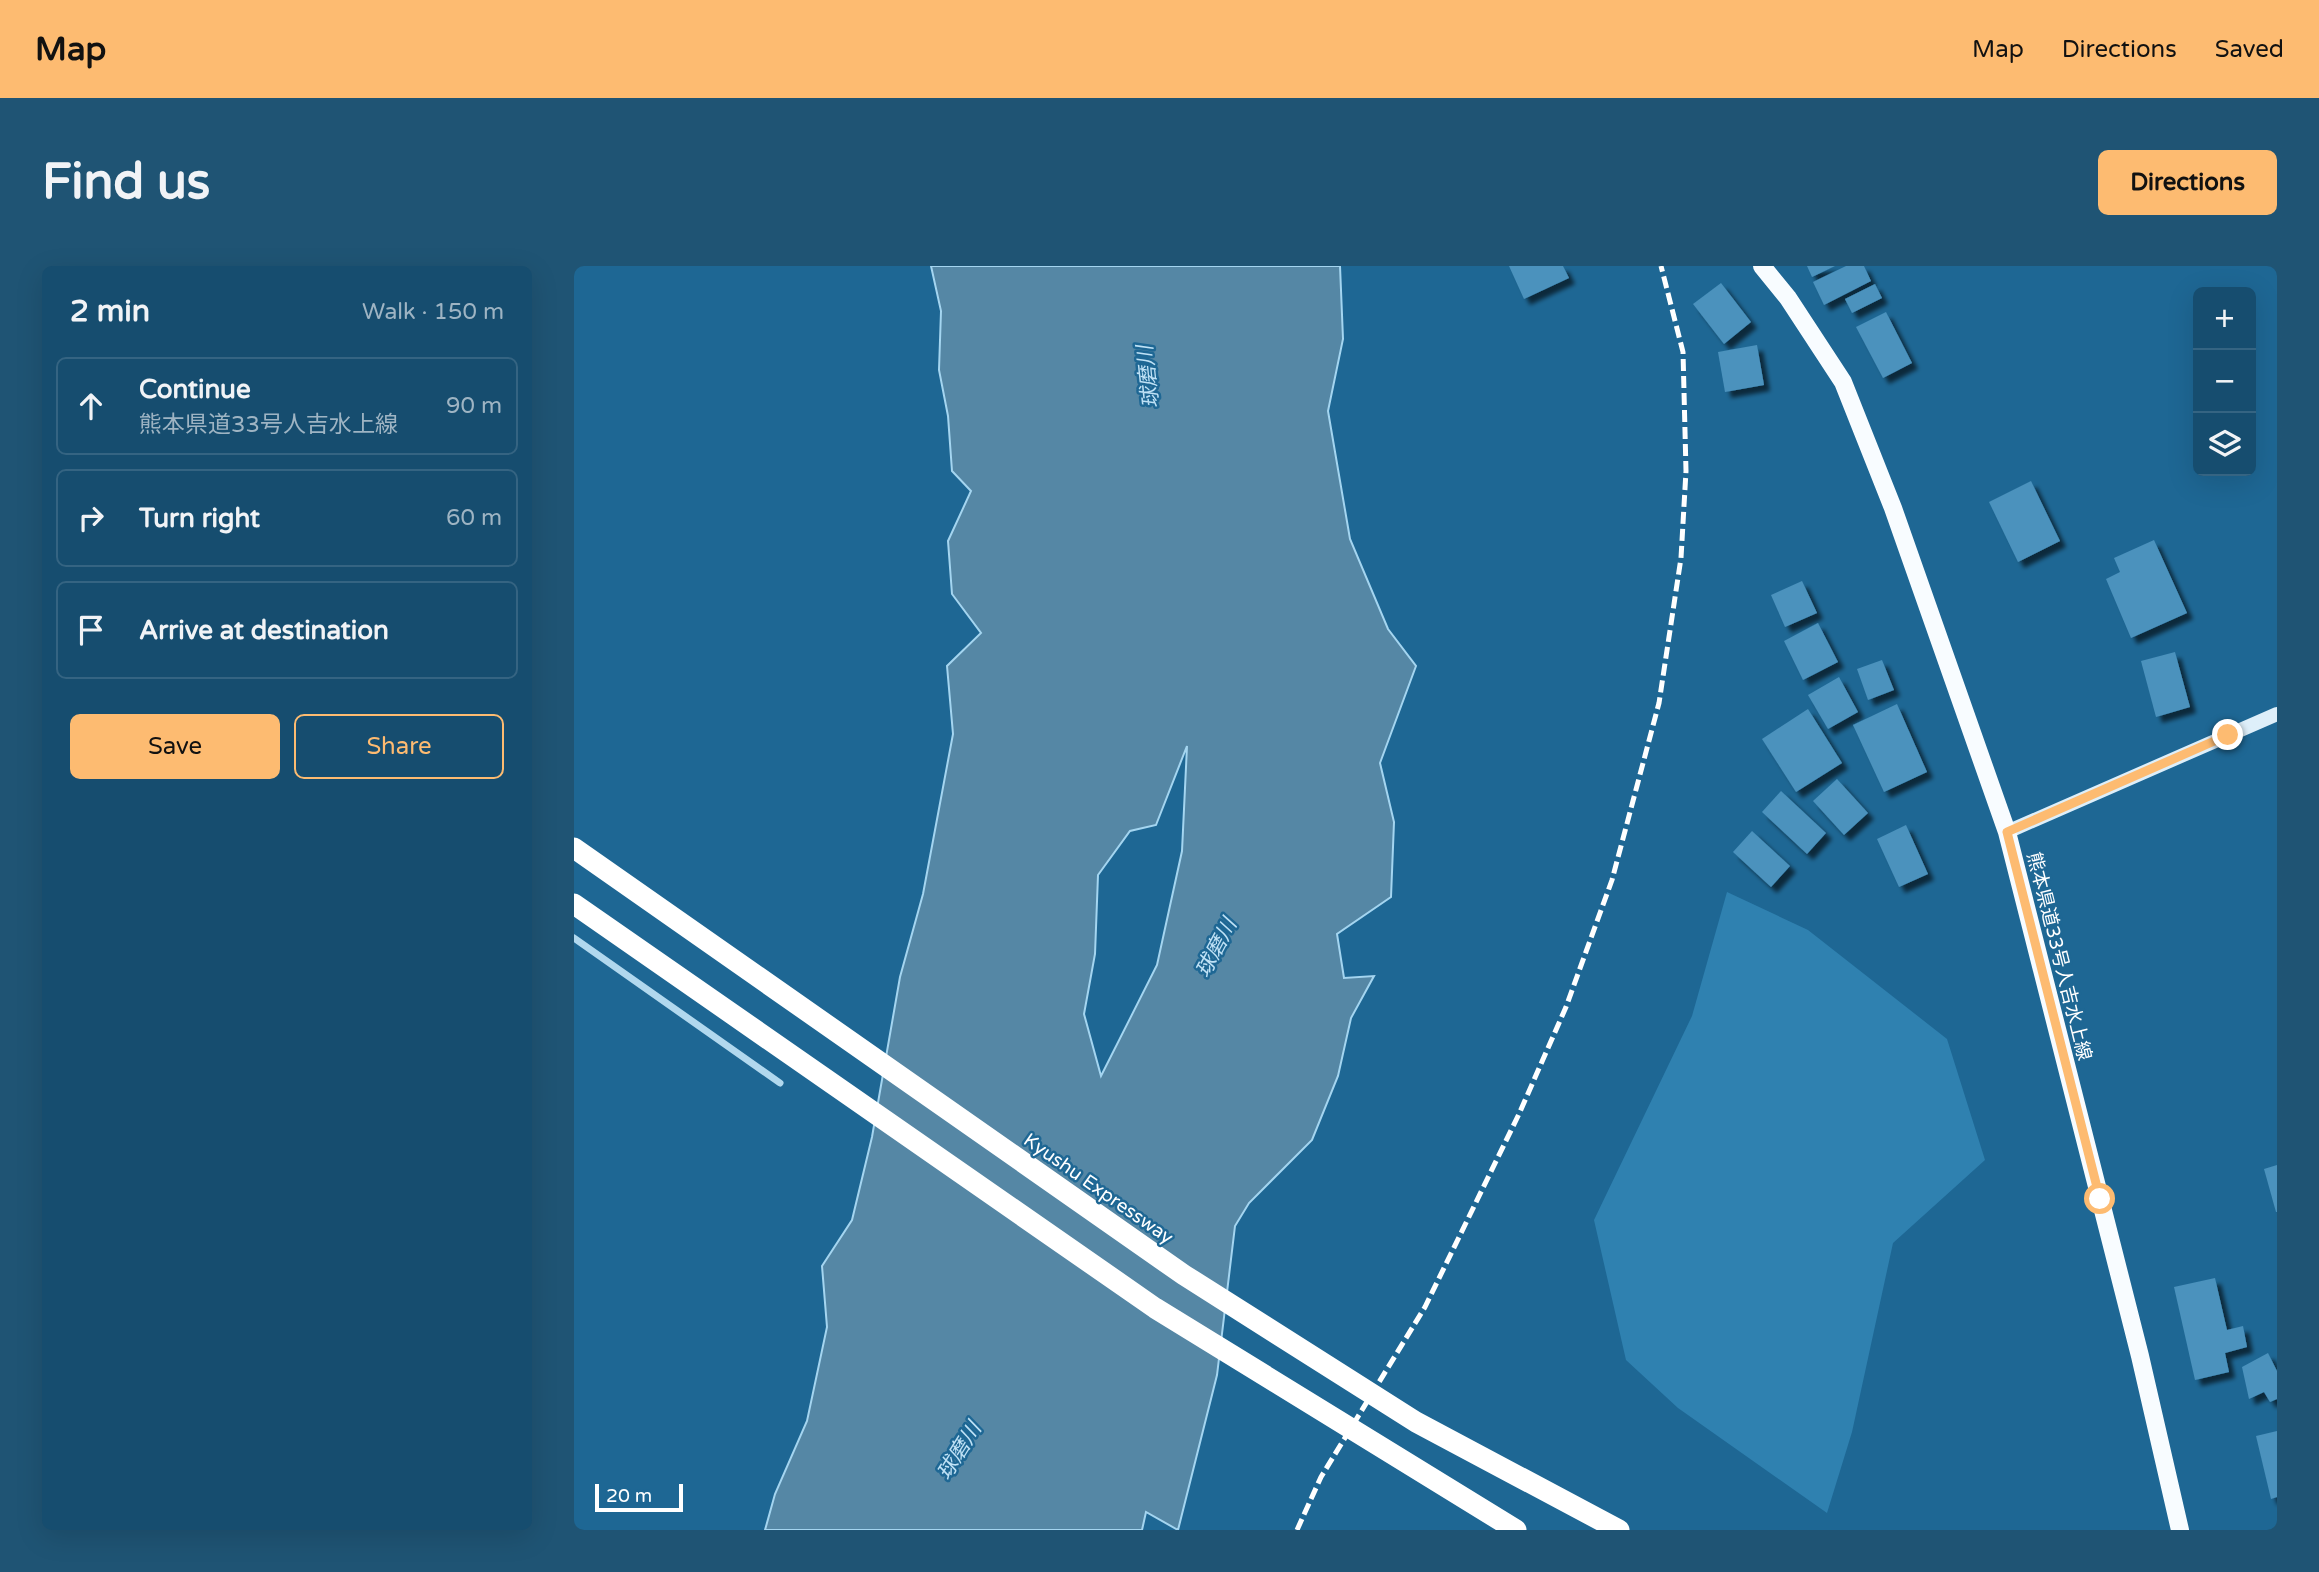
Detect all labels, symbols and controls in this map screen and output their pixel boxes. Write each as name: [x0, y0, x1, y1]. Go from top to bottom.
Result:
text: Map: [35, 30, 106, 69]
text: Map: [1972, 35, 2024, 64]
text: Directions: [2062, 35, 2177, 64]
text: Saved: [2215, 35, 2284, 64]
button: Directions: [2098, 150, 2277, 215]
text: Find us: [42, 153, 210, 212]
map controls: [2193, 287, 2256, 476]
button: +: [2193, 287, 2256, 350]
text: 2 min: [70, 293, 150, 330]
text: Walk · 150 m: [362, 298, 504, 326]
water label: 球磨川: [1133, 342, 1164, 410]
button: −: [2193, 350, 2256, 413]
text: Continue: [139, 374, 251, 405]
icon: ahead: [72, 387, 110, 425]
text: 90 m: [446, 392, 502, 420]
text: 熊本県道33号人吉水上線: [139, 411, 398, 439]
button: layers: [2193, 413, 2256, 476]
icon: right: [72, 499, 110, 537]
text: Turn right: [139, 503, 260, 534]
text: 60 m: [446, 504, 502, 532]
icon: arrive: [72, 611, 110, 649]
text: Arrive at destination: [139, 615, 389, 646]
button: Save: [70, 714, 280, 779]
button: Share: [294, 714, 504, 779]
route end: [2212, 719, 2243, 750]
street label: 熊本県道33号人吉水上線: [2022, 850, 2096, 1063]
water label: 球磨川: [1191, 913, 1243, 982]
street label: Kyushu Expressway: [1019, 1129, 1177, 1249]
route start: [2084, 1183, 2115, 1214]
water label: 球磨川: [932, 1416, 988, 1485]
scale bar: [595, 1481, 682, 1513]
text: 20 m: [606, 1485, 652, 1507]

